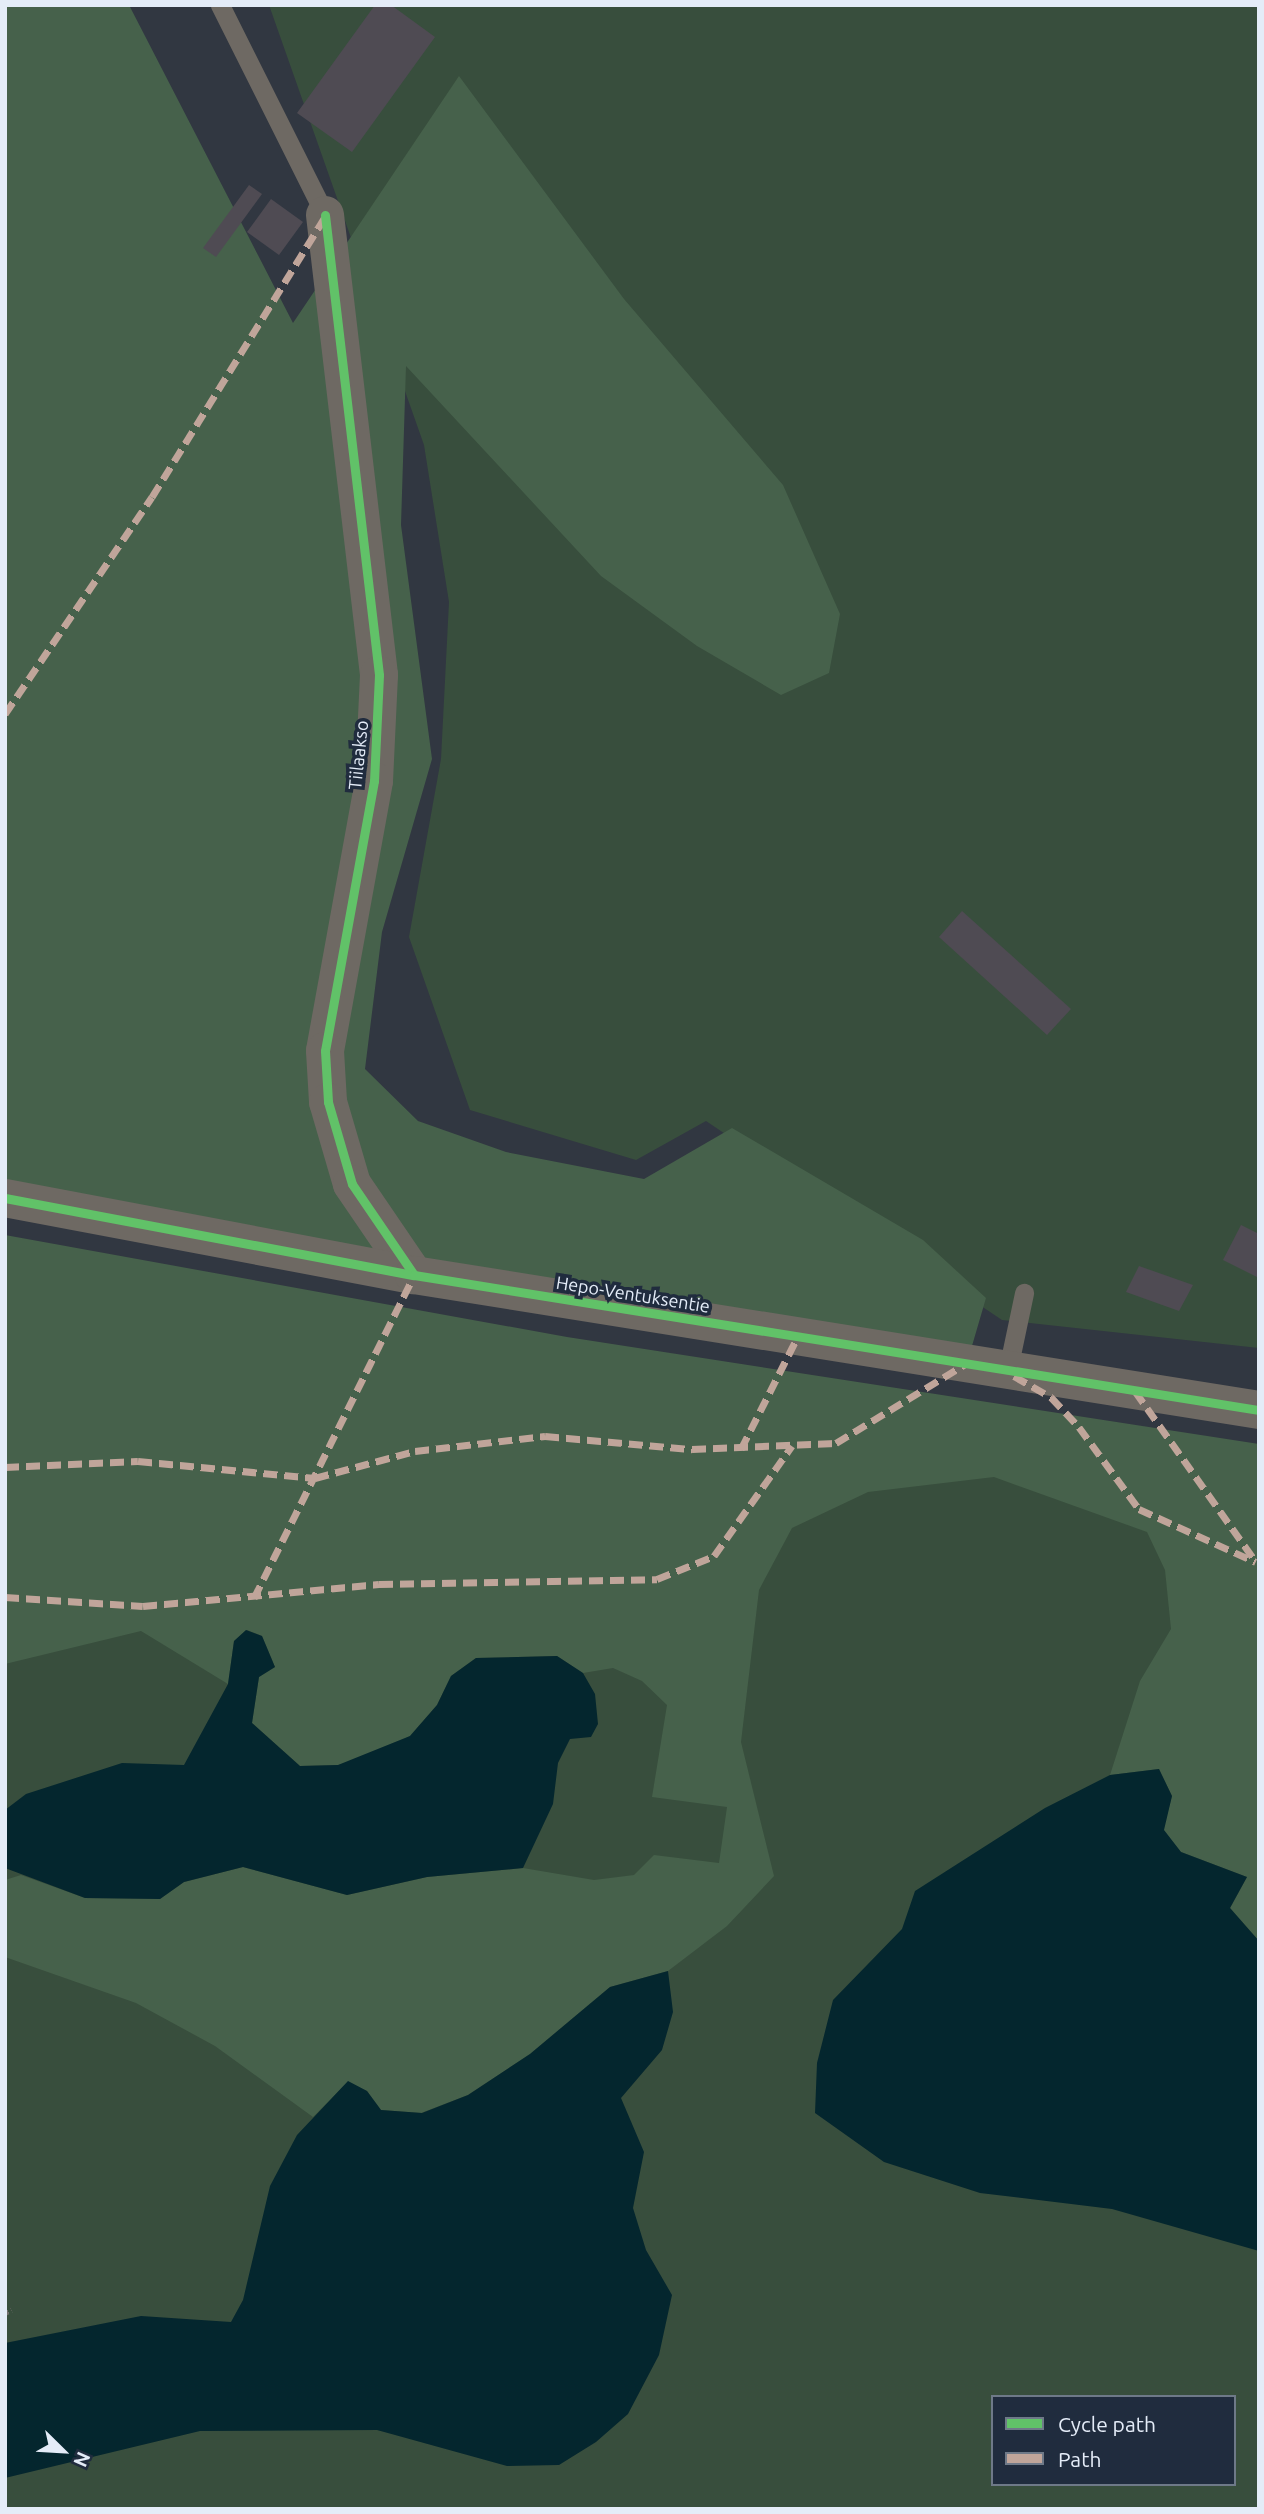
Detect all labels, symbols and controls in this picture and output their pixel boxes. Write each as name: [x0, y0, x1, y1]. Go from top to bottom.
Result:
street label: Tiilaakso: [344, 719, 372, 791]
street label: Hepo-Ventuksentie: [554, 1271, 712, 1317]
legend: [991, 2395, 1236, 2486]
text: Cycle path: [1058, 2412, 1156, 2436]
north arrow: [28, 2416, 98, 2486]
text: Path: [1058, 2447, 1101, 2471]
text: N: [69, 2449, 95, 2470]

